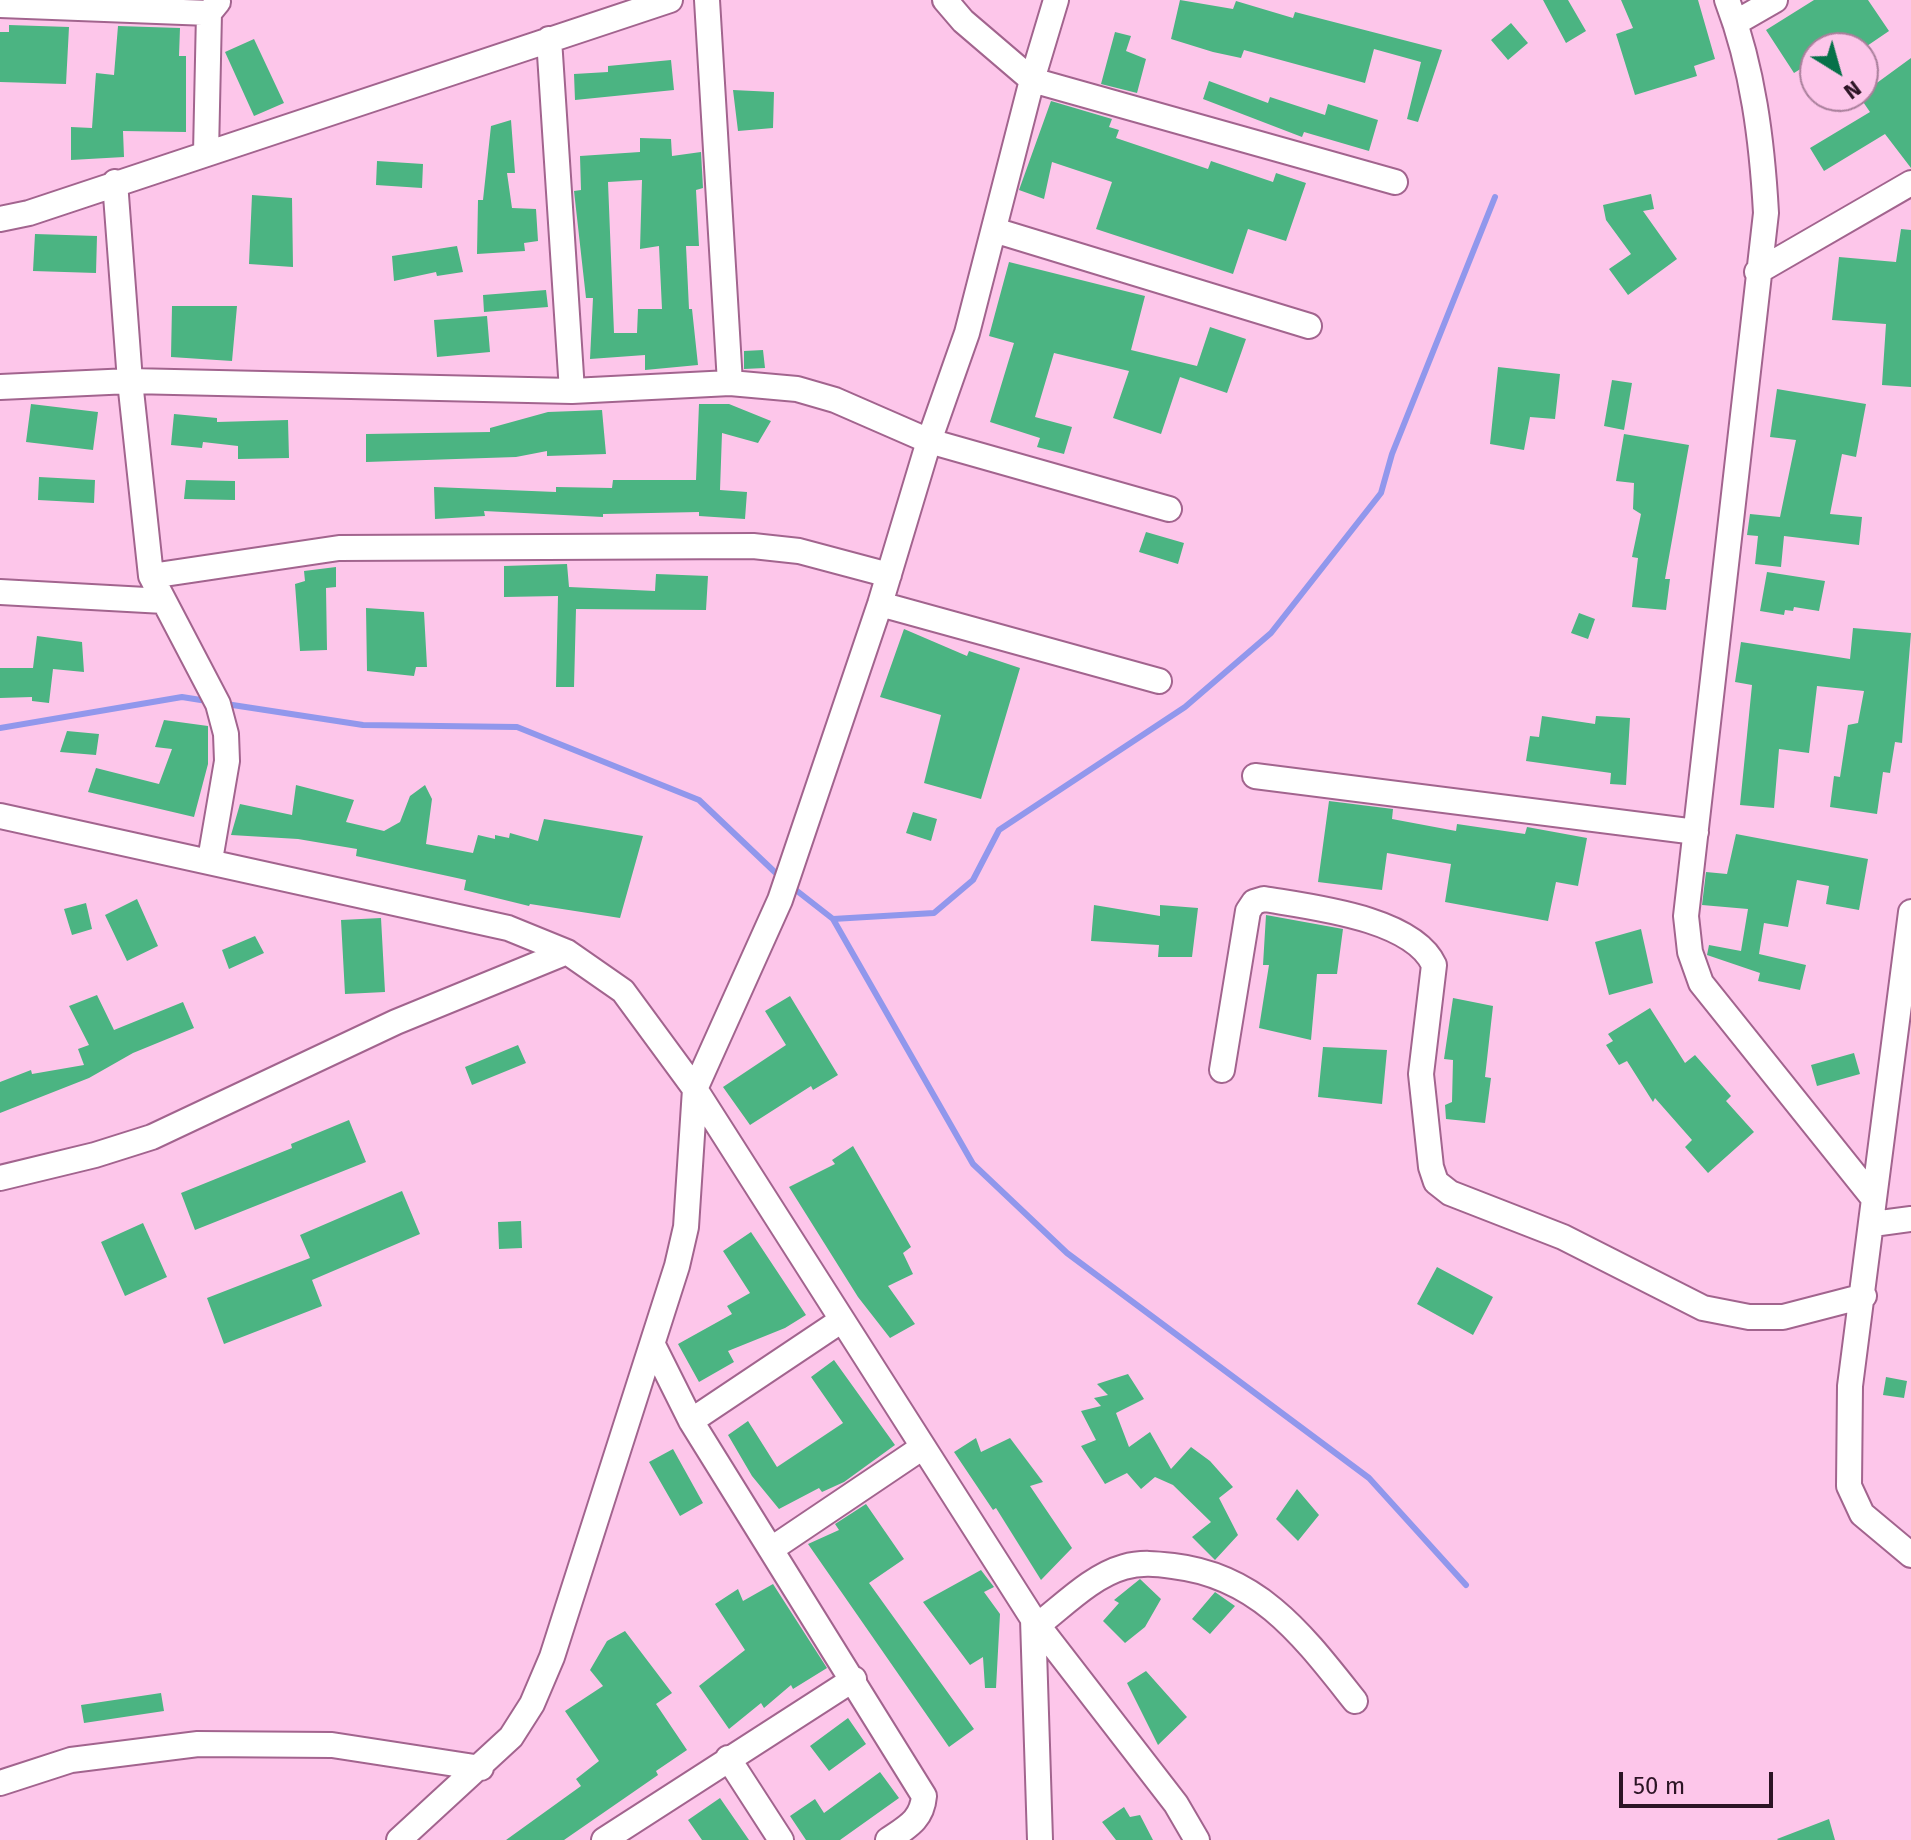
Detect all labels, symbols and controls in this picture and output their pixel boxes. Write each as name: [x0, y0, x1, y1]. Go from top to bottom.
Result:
north arrow: [1799, 32, 1879, 112]
text: N: [1839, 75, 1866, 105]
scale bar: [1623, 1756, 1777, 1806]
text: 50 m: [1633, 1772, 1685, 1800]

